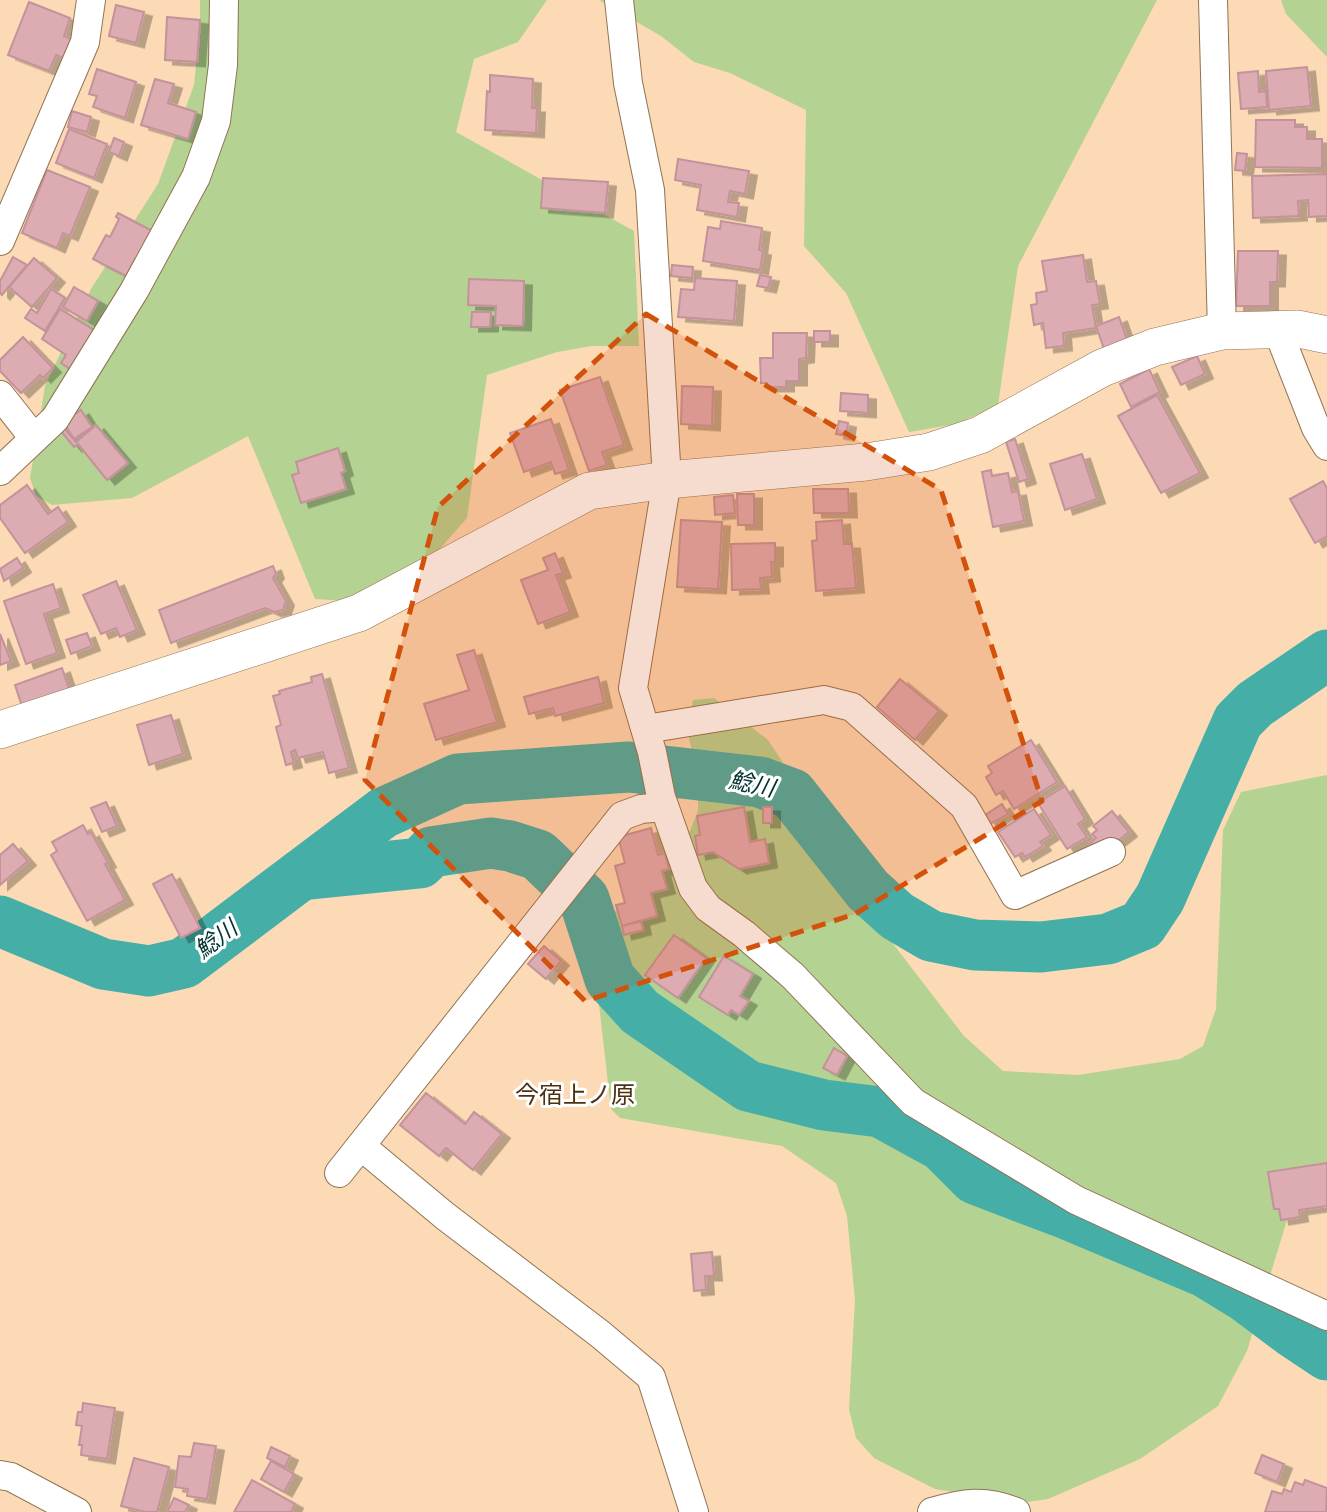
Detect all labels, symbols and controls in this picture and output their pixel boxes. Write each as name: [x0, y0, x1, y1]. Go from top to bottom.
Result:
water label: 鯰川: [727, 766, 780, 803]
water label: 鯰川: [189, 912, 245, 964]
district label: 今宿上ノ原: [515, 1080, 635, 1109]

